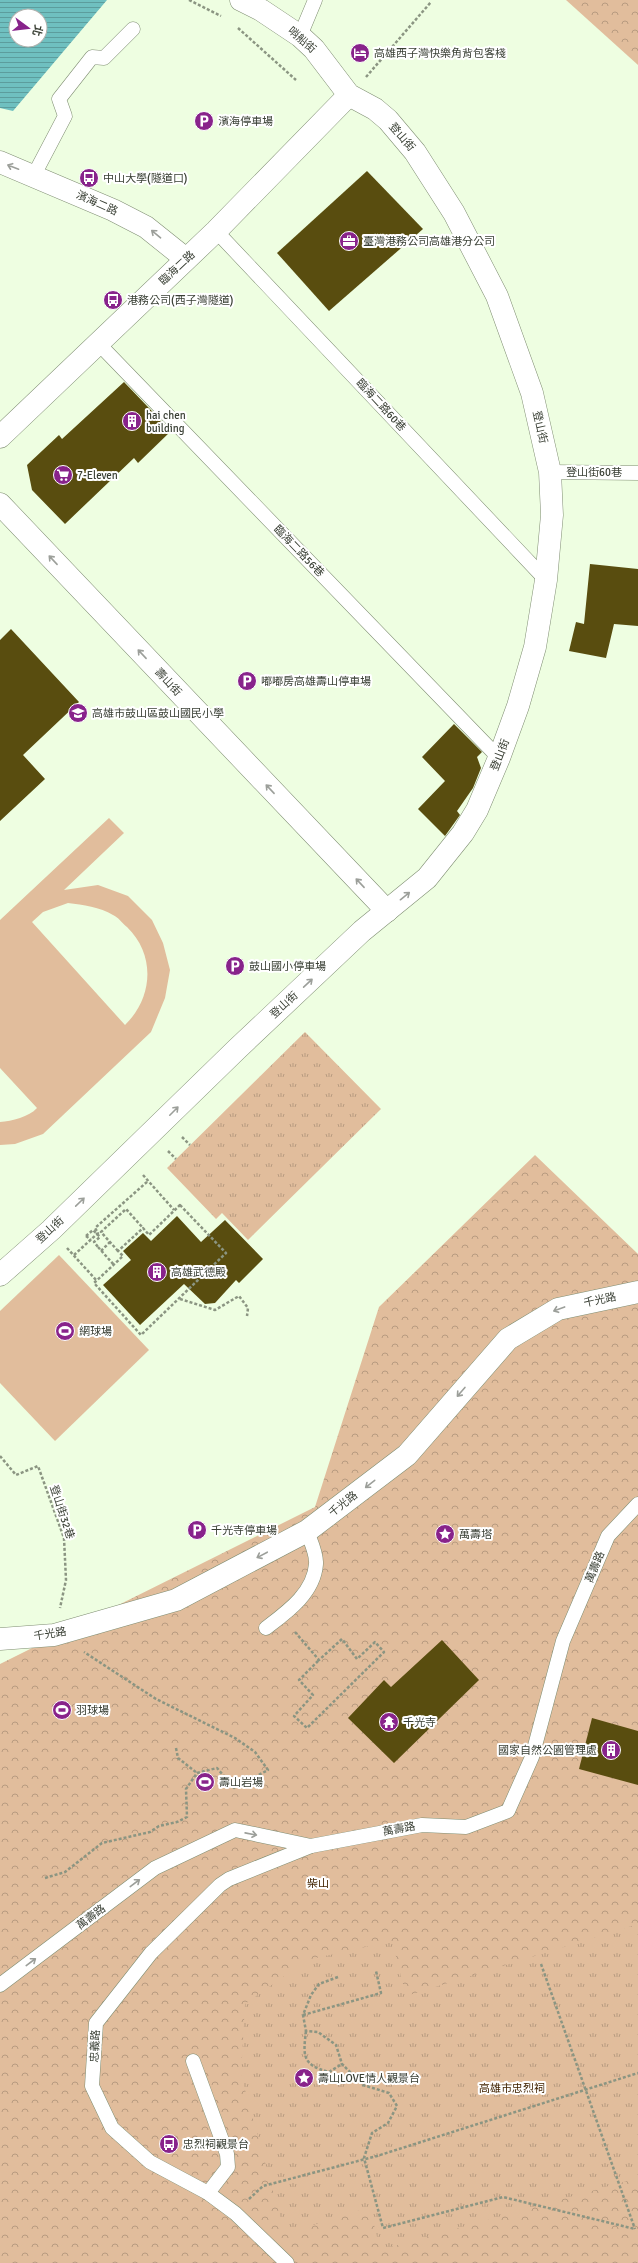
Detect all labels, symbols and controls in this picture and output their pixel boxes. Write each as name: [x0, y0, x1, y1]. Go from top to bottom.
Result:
north arrow: [8, 8, 48, 48]
text: 北: [29, 23, 45, 37]
street label: 哨船街: [285, 24, 319, 56]
hotel icon: 高雄西子灣快樂角背包客棧: [349, 42, 371, 64]
place label: 高雄西子灣快樂角背包客棧: [374, 47, 506, 60]
parking icon: 濱海停車場: [193, 110, 215, 132]
place label: 濱海停車場: [218, 115, 273, 128]
street label: 登山街: [386, 120, 418, 154]
one-way arrow: [8, 163, 20, 171]
bus stop icon: 中山大學(隧道口): [78, 167, 100, 189]
place label: 中山大學(隧道口): [103, 172, 187, 185]
street label: 濱海二路: [74, 188, 120, 218]
one-way arrow: [150, 230, 161, 239]
office icon: 臺灣港務公司高雄港分公司: [338, 230, 360, 252]
place label: 臺灣港務公司高雄港分公司: [363, 235, 495, 248]
street label: 臨海二路: [156, 248, 198, 288]
bus stop icon: 港務公司(西子灣隧道): [102, 289, 124, 311]
place label: 港務公司(西子灣隧道): [127, 294, 233, 307]
street label: 臨海二路60巷: [353, 376, 409, 434]
place label: hai chen building: [146, 409, 186, 435]
street label: 登山街: [530, 409, 550, 445]
building icon: hai chen building: [121, 410, 143, 432]
supermarket icon: 7-Eleven: [52, 464, 74, 486]
street label: 登山街60巷: [566, 466, 622, 479]
place label: 7-Eleven: [77, 469, 118, 482]
street label: 臨海二路56巷: [271, 522, 327, 580]
one-way arrow: [48, 555, 58, 565]
one-way arrow: [137, 649, 147, 659]
street label: 壽山街: [152, 665, 184, 699]
parking icon: 嘟嘟房高雄壽山停車場: [236, 670, 258, 692]
place label: 嘟嘟房高雄壽山停車場: [261, 675, 371, 688]
school or university icon: 高雄市鼓山區鼓山國民小學: [67, 702, 89, 724]
place label: 高雄市鼓山區鼓山國民小學: [92, 707, 224, 720]
street label: 登山街: [488, 737, 512, 773]
one-way arrow: [265, 784, 275, 794]
one-way arrow: [355, 878, 365, 888]
one-way arrow: [400, 892, 411, 901]
parking icon: 鼓山國小停車場: [224, 955, 246, 977]
place label: 鼓山國小停車場: [249, 960, 326, 973]
one-way arrow: [303, 978, 313, 987]
street label: 登山街: [267, 989, 301, 1021]
one-way arrow: [169, 1106, 179, 1116]
one-way arrow: [75, 1197, 85, 1207]
street label: 登山街: [33, 1214, 67, 1246]
building icon: 高雄武德殿: [146, 1261, 168, 1283]
place label: 高雄武德殿: [171, 1266, 226, 1279]
street label: 千光路: [583, 1290, 617, 1310]
one-way arrow: [554, 1306, 566, 1314]
sports icon: 網球場: [54, 1320, 76, 1342]
place label: 網球場: [79, 1325, 112, 1338]
one-way arrow: [457, 1387, 466, 1397]
one-way arrow: [364, 1479, 375, 1488]
street label: 登山街32巷: [47, 1483, 77, 1541]
street label: 千光路: [326, 1489, 360, 1519]
parking icon: 千光寺停車場: [186, 1519, 208, 1541]
place icon: 萬壽塔: [434, 1523, 456, 1545]
place label: 千光寺停車場: [211, 1524, 277, 1537]
place label: 萬壽塔: [459, 1528, 492, 1541]
street label: 萬壽路: [583, 1549, 607, 1585]
one-way arrow: [256, 1552, 268, 1559]
street label: 千光路: [33, 1625, 67, 1643]
sports icon: 羽球場: [51, 1699, 73, 1721]
place label: 羽球場: [76, 1704, 109, 1717]
temple icon: 千光寺: [378, 1711, 400, 1733]
place label: 千光寺: [403, 1716, 436, 1729]
building icon: 國家自然公園管理處: [600, 1739, 622, 1761]
place label: 國家自然公園管理處: [498, 1744, 597, 1757]
sports icon: 壽山岩場: [194, 1771, 216, 1793]
place label: 壽山岩場: [219, 1776, 263, 1789]
street label: 萬壽路: [382, 1819, 416, 1839]
one-way arrow: [244, 1830, 257, 1838]
park label: 柴山: [307, 1877, 329, 1890]
one-way arrow: [129, 1879, 140, 1887]
street label: 萬壽路: [74, 1902, 108, 1932]
one-way arrow: [25, 1957, 36, 1966]
street label: 忠義路: [88, 2029, 102, 2063]
place icon: 壽山LOVE情人觀景台: [293, 2067, 315, 2089]
place label: 壽山LOVE情人觀景台: [318, 2072, 420, 2085]
park label: 高雄市忠烈祠: [479, 2082, 545, 2095]
bus stop icon: 忠烈祠觀景台: [158, 2133, 180, 2155]
place label: 忠烈祠觀景台: [183, 2138, 249, 2151]

